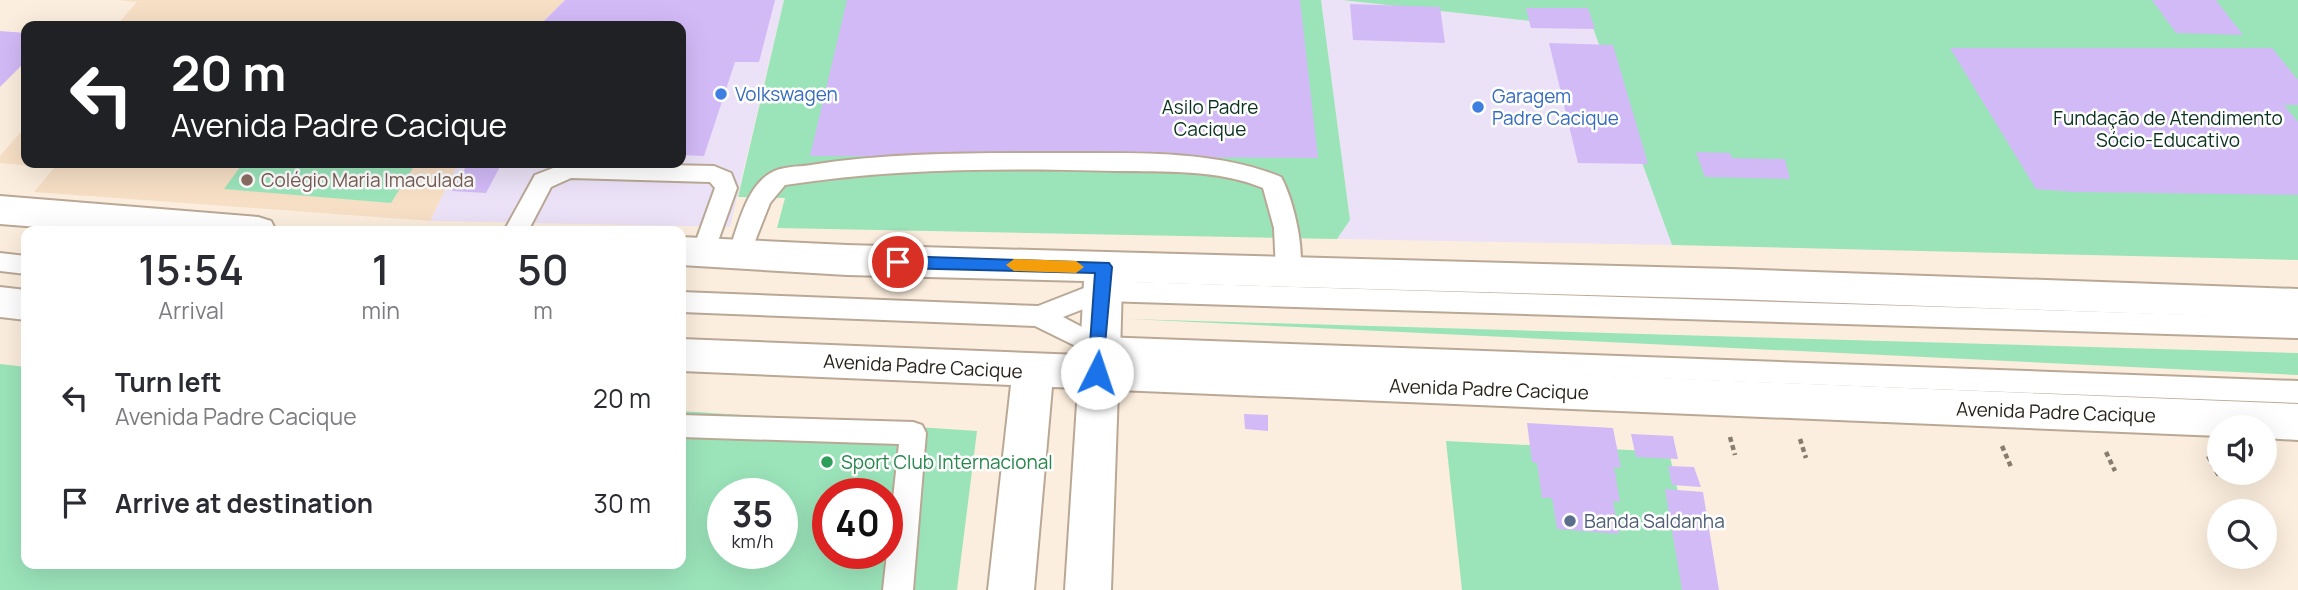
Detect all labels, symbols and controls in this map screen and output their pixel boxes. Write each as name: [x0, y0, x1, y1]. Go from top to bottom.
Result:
text: 20 m: [171, 39, 286, 106]
icon: left: [56, 49, 147, 140]
place label: Volkswagen: [735, 81, 838, 107]
place label: Garagem Padre Cacique: [1492, 83, 1619, 131]
marker: Volkswagen: [713, 86, 729, 102]
park label: Asilo Padre Cacique: [1162, 94, 1258, 142]
marker: Garagem Padre Cacique: [1470, 99, 1486, 115]
text: Avenida Padre Cacique: [171, 103, 507, 147]
park label: Fundação de Atendimento Sócio-Educativo: [2053, 105, 2283, 153]
place label: Colégio Maria Imaculada: [261, 167, 474, 193]
marker: Colégio Maria Imaculada: [239, 172, 255, 188]
pin: [868, 232, 928, 292]
text: 15:54: [138, 240, 244, 298]
text: 1: [372, 240, 390, 298]
text: 50: [517, 240, 569, 298]
icon: arrive: [879, 243, 917, 281]
text: Arrival: [158, 294, 224, 326]
text: min: [361, 294, 400, 326]
text: m: [533, 294, 553, 326]
position arrow: [1060, 336, 1134, 410]
street label: Avenida Padre Cacique: [823, 348, 1023, 384]
text: Turn left: [115, 364, 222, 400]
street label: Avenida Padre Cacique: [1389, 373, 1589, 405]
icon: left: [56, 379, 94, 417]
text: 20 m: [593, 380, 651, 416]
street label: Avenida Padre Cacique: [1956, 396, 2156, 428]
text: Avenida Padre Cacique: [115, 400, 357, 432]
map controls: [2207, 415, 2277, 569]
button: sound: [2207, 415, 2277, 485]
place label: Sport Club Internacional: [841, 449, 1053, 475]
marker: Sport Club Internacional: [819, 454, 835, 470]
speed limit sign: 40: [812, 478, 903, 569]
icon: arrive: [56, 484, 94, 522]
text: Arrive at destination: [115, 485, 373, 521]
text: 30 m: [594, 485, 651, 521]
text: 35: [732, 490, 773, 538]
button: search: [2207, 499, 2277, 569]
place label: Banda Saldanha: [1584, 508, 1725, 534]
marker: Banda Saldanha: [1562, 513, 1578, 529]
text: km/h: [732, 529, 773, 553]

